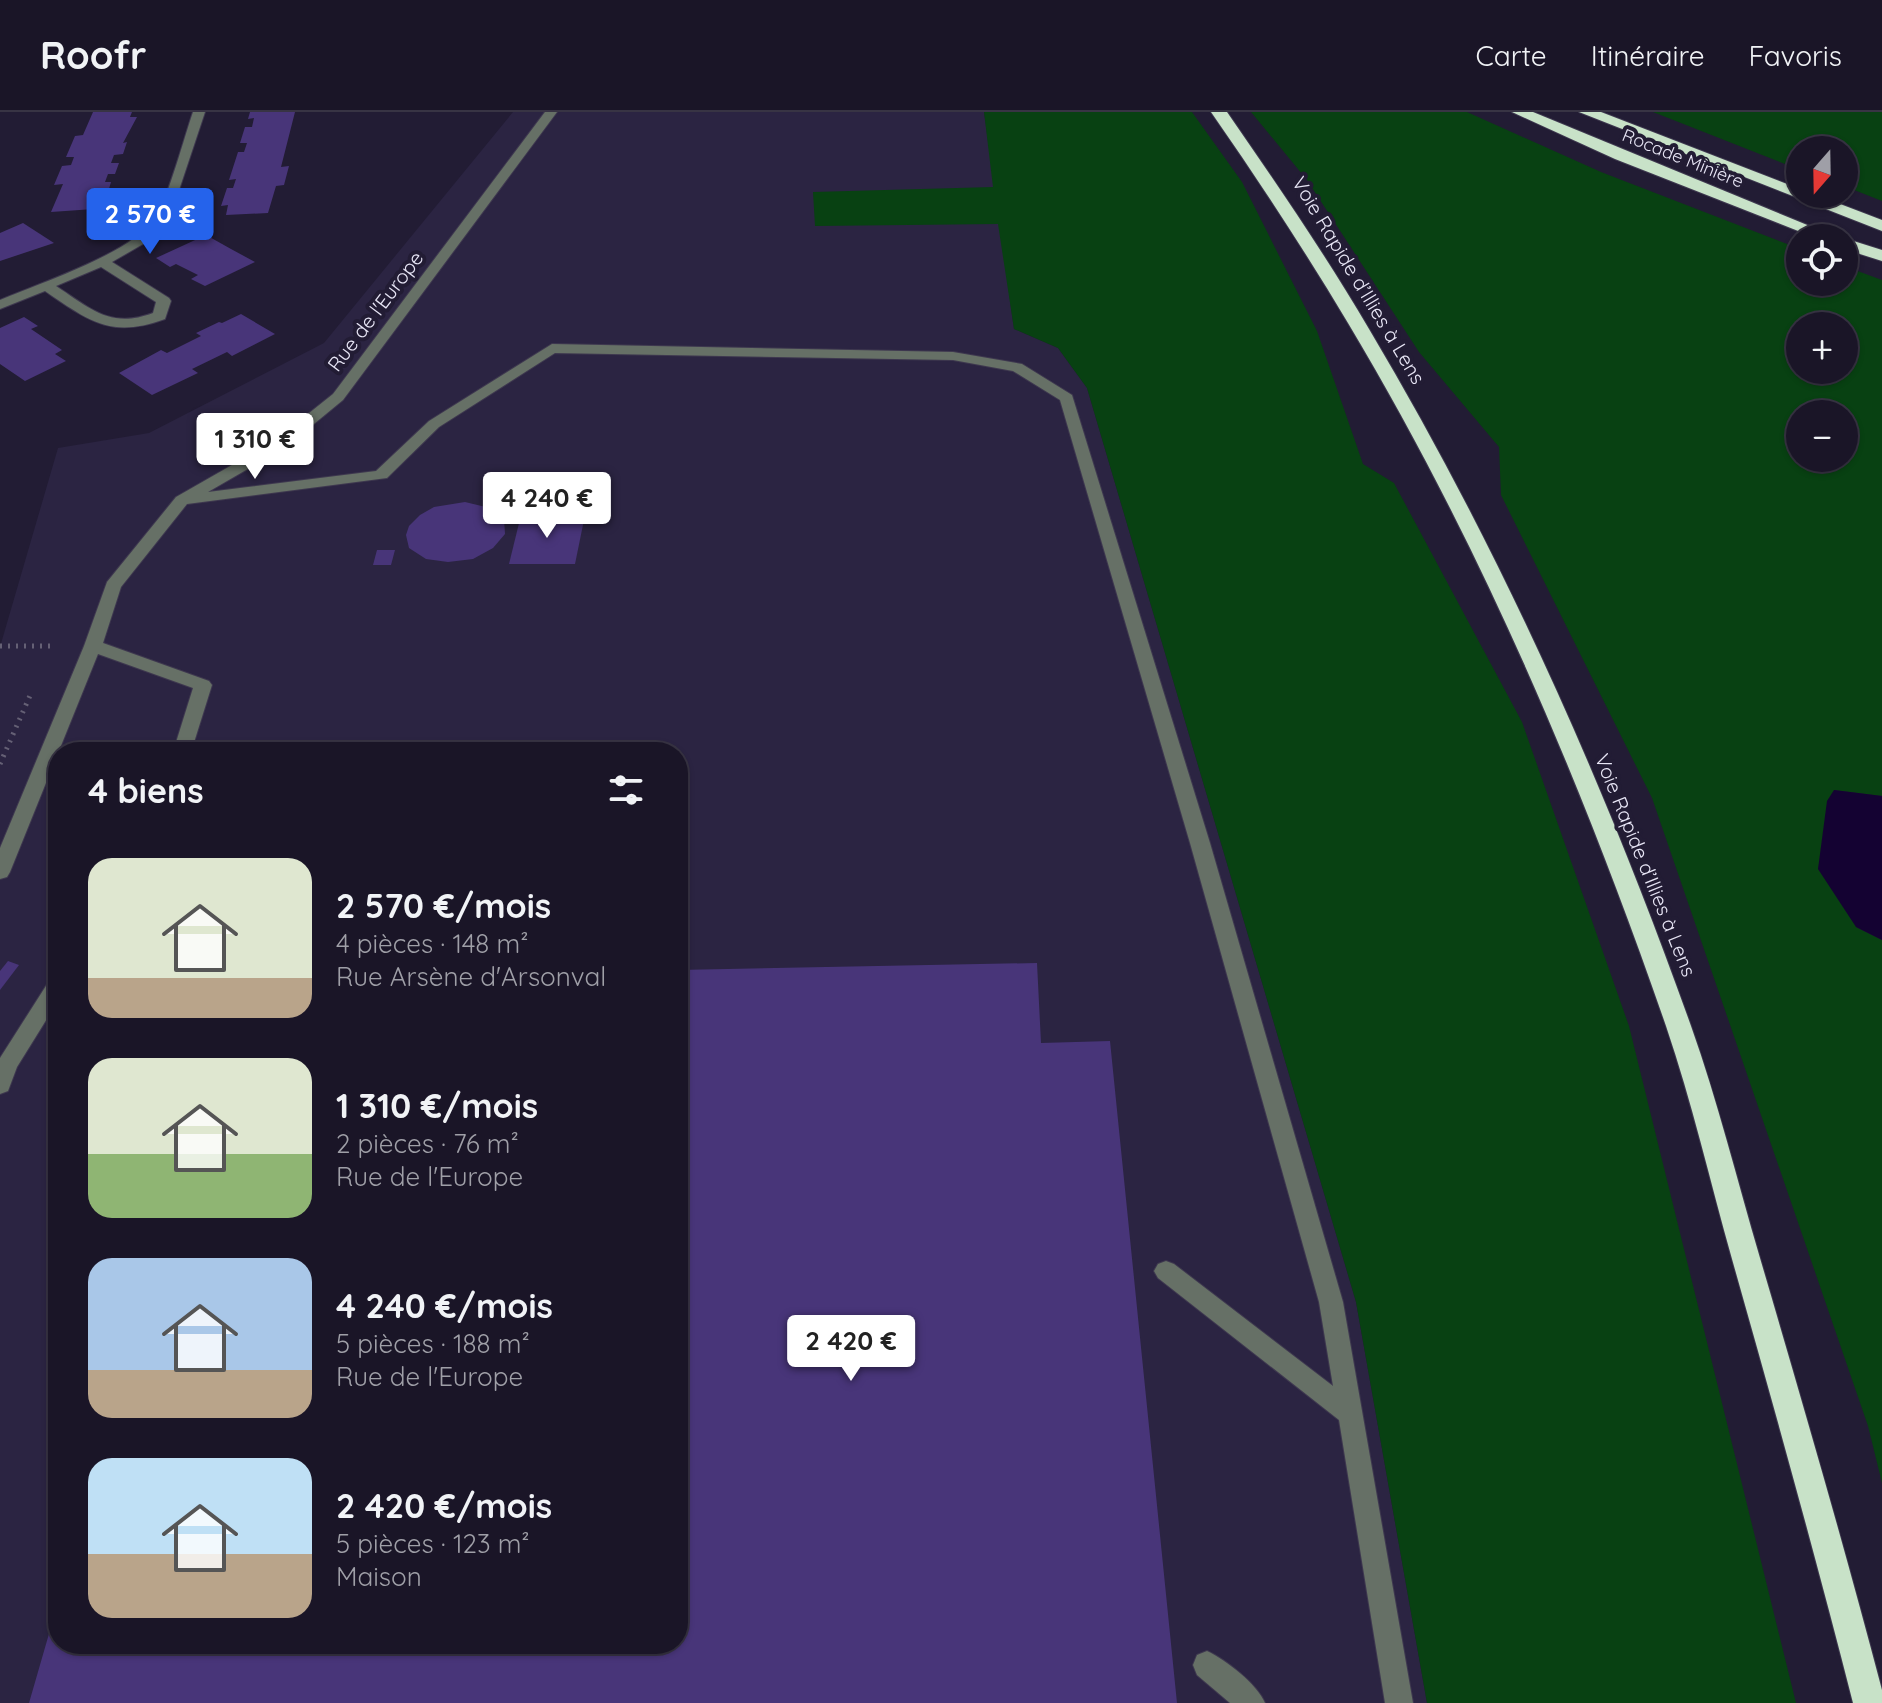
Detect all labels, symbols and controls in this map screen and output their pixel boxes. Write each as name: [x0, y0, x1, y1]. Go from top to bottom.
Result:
text: Roofr: [40, 31, 146, 79]
text: Carte: [1475, 38, 1547, 73]
text: Itinéraire: [1591, 38, 1705, 73]
text: Favoris: [1749, 38, 1842, 73]
street label: Rocade Minière: [1619, 123, 1747, 193]
north arrow: [1786, 136, 1858, 208]
map controls: [1786, 136, 1858, 472]
street label: Voie Rapide d’Illies à Lens: [1287, 172, 1431, 388]
pin: 2 570 €: [76, 188, 224, 256]
text: 2 570 €: [105, 197, 195, 230]
button: locate: [1786, 224, 1858, 296]
street label: Rue de l'Europe: [322, 246, 428, 376]
button: +: [1786, 312, 1858, 384]
button: −: [1786, 400, 1858, 472]
pin: 1 310 €: [181, 413, 329, 481]
text: 1 310 €: [214, 422, 296, 455]
pin: 4 240 €: [473, 472, 621, 540]
text: 4 240 €: [501, 481, 593, 514]
street label: Voie Rapide d’Illies à Lens: [1590, 750, 1702, 980]
icon: filters: [604, 768, 648, 812]
text: 4 biens: [88, 769, 204, 812]
text: 2 570 €/mois: [336, 884, 551, 927]
icon: home: [152, 890, 248, 986]
text: 4 pièces · 148 m²: [336, 927, 528, 960]
text: Rue Arsène d'Arsonval: [336, 960, 606, 993]
text: 1 310 €/mois: [336, 1084, 538, 1127]
icon: home: [152, 1090, 248, 1186]
text: 2 pièces · 76 m²: [336, 1127, 519, 1160]
text: Rue de l'Europe: [336, 1160, 523, 1193]
text: 4 240 €/mois: [336, 1284, 553, 1327]
icon: home: [152, 1290, 248, 1386]
pin: 2 420 €: [777, 1315, 925, 1383]
text: 2 420 €: [805, 1324, 897, 1357]
text: 5 pièces · 188 m²: [336, 1327, 530, 1360]
text: Rue de l'Europe: [336, 1360, 523, 1393]
text: 2 420 €/mois: [336, 1484, 552, 1527]
icon: home: [152, 1490, 248, 1586]
text: 5 pièces · 123 m²: [336, 1527, 530, 1560]
text: Maison: [336, 1560, 422, 1593]

